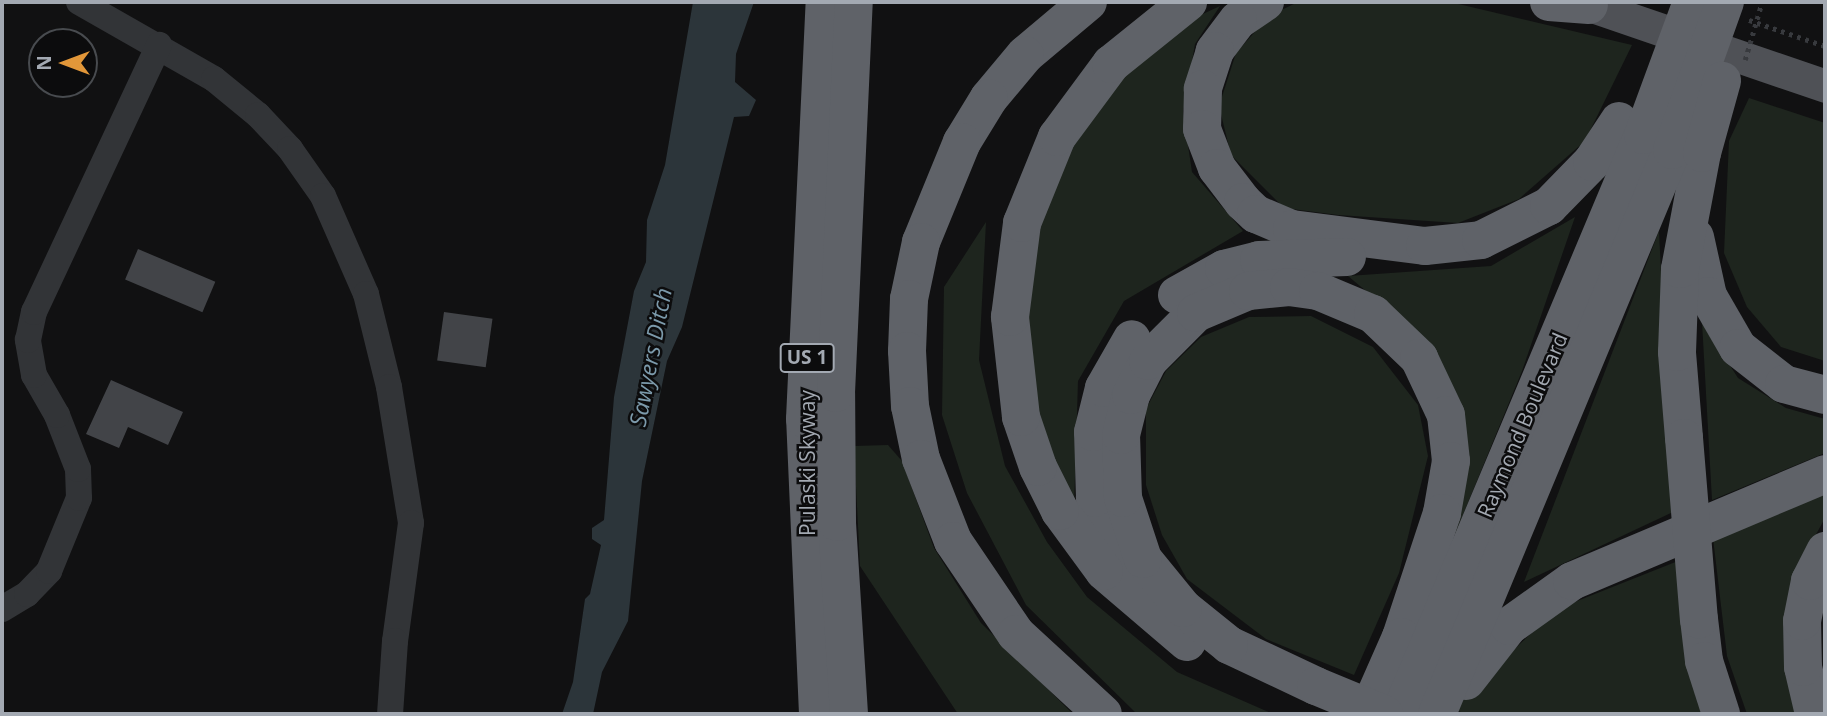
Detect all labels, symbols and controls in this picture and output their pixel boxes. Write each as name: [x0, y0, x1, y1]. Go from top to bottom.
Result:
north arrow: [28, 28, 98, 98]
text: N: [31, 55, 57, 71]
water label: Sawyers Ditch: [623, 285, 677, 429]
street label: Raymond Boulevard: [1472, 329, 1572, 521]
road number: US 1: [779, 342, 835, 374]
street label: Pulaski Skyway: [794, 390, 820, 536]

